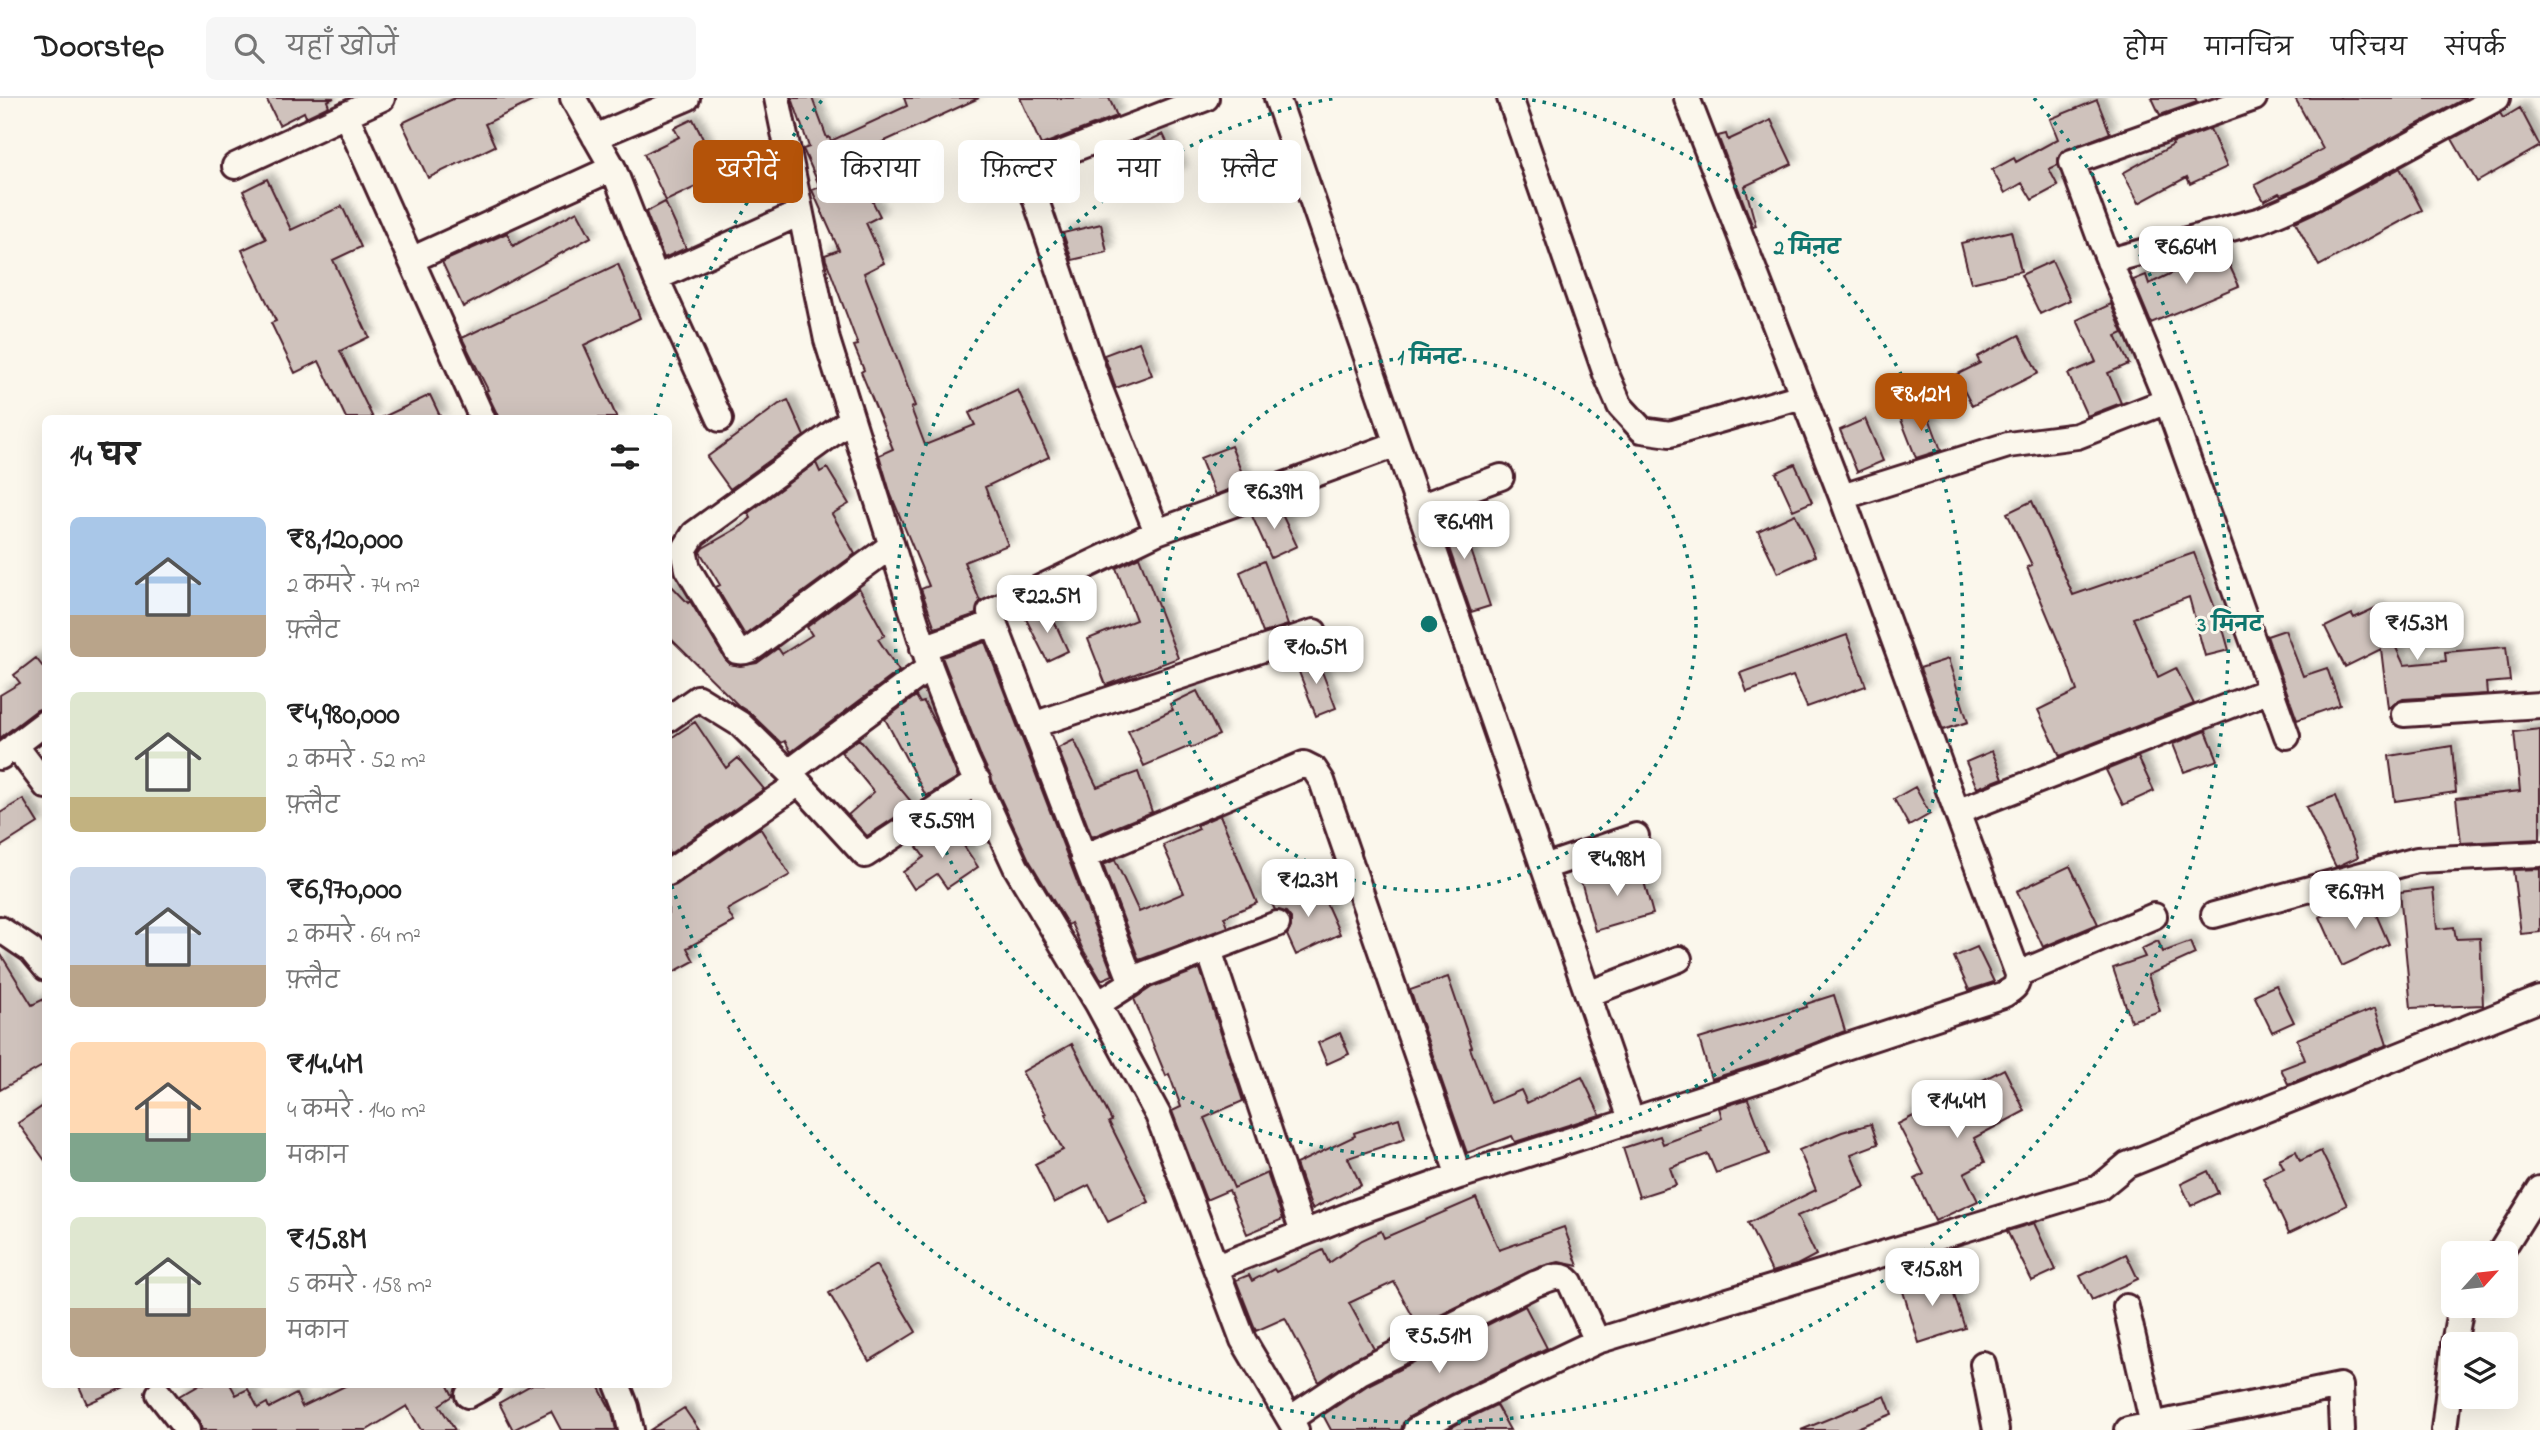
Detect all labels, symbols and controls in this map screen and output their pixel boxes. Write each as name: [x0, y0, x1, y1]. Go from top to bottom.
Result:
search box: [206, 17, 696, 80]
text: Doorstep: [35, 24, 164, 72]
icon: search: [230, 29, 268, 67]
text: यहाँ खोजें: [286, 30, 398, 68]
text: होम: [2124, 32, 2167, 67]
text: मानचित्र: [2205, 32, 2293, 67]
text: परिचय: [2331, 32, 2407, 67]
text: संपर्क: [2445, 32, 2505, 67]
chip: खरीदें: [693, 140, 803, 203]
chip: किराया: [817, 140, 944, 203]
chip: फ़िल्टर: [958, 140, 1080, 203]
chip: नया: [1094, 140, 1184, 203]
chip: फ़्लैट: [1198, 140, 1301, 203]
pin: ₹6.64M: [2129, 226, 2243, 286]
text: 2 मिनट: [1773, 231, 1843, 264]
text: ₹6.64M: [2155, 232, 2217, 265]
text: 1 मिनट: [1398, 341, 1463, 374]
pin: ₹8.12M: [1864, 374, 1978, 433]
text: ₹8.12M: [1891, 379, 1951, 412]
text: 14 घर: [70, 436, 139, 480]
icon: filters: [606, 438, 644, 476]
pin: ₹6.39M: [1217, 472, 1331, 531]
text: ₹6.39M: [1245, 477, 1304, 510]
pin: ₹6.49M: [1407, 502, 1521, 561]
text: ₹6.49M: [1435, 507, 1493, 540]
text: ₹8,120,000: [287, 519, 403, 563]
icon: home: [126, 545, 210, 629]
text: 2 कमरे · 74 m²: [287, 570, 420, 603]
pin: ₹22.5M: [990, 575, 1104, 635]
text: ₹22.5M: [1013, 581, 1081, 614]
pin: ₹15.3M: [2360, 602, 2474, 662]
text: 3 मिनट: [2197, 608, 2265, 641]
text: ₹15.3M: [2386, 608, 2448, 641]
centre of rings: [1417, 612, 1441, 636]
text: फ़्लैट: [287, 616, 339, 649]
pin: ₹10.5M: [1259, 626, 1373, 686]
text: ₹10.5M: [1285, 632, 1347, 665]
text: ₹4,980,000: [287, 694, 400, 738]
icon: home: [126, 720, 210, 804]
text: 2 कमरे · 52 m²: [287, 745, 426, 778]
text: फ़्लैट: [287, 791, 339, 824]
pin: ₹5.59M: [885, 800, 999, 860]
text: ₹5.59M: [909, 806, 975, 839]
pin: ₹4.98M: [1560, 838, 1674, 898]
text: ₹4.98M: [1588, 844, 1646, 877]
pin: ₹12.3M: [1251, 860, 1365, 919]
text: ₹12.3M: [1278, 865, 1338, 898]
text: ₹6,970,000: [287, 869, 402, 913]
pin: ₹6.97M: [2298, 872, 2412, 931]
text: ₹6.97M: [2326, 877, 2384, 910]
icon: home: [126, 895, 210, 979]
text: 2 कमरे · 64 m²: [287, 920, 421, 953]
text: फ़्लैट: [287, 966, 339, 999]
text: ₹14.4M: [287, 1044, 364, 1088]
icon: home: [126, 1070, 210, 1154]
pin: ₹14.4M: [1900, 1080, 2014, 1140]
text: ₹14.4M: [1928, 1086, 1986, 1119]
text: 4 कमरे · 140 m²: [287, 1095, 426, 1128]
text: मकान: [287, 1141, 348, 1174]
text: ₹15.8M: [287, 1219, 367, 1263]
north arrow: [2441, 1241, 2518, 1318]
map controls: [2441, 1241, 2518, 1409]
icon: home: [126, 1245, 210, 1329]
pin: ₹15.8M: [1875, 1248, 1989, 1308]
text: ₹15.8M: [1901, 1254, 1963, 1287]
text: 5 कमरे · 158 m²: [287, 1270, 432, 1303]
text: मकान: [287, 1316, 348, 1349]
pin: ₹5.51M: [1382, 1316, 1496, 1375]
text: ₹5.51M: [1406, 1321, 1472, 1354]
button: layers: [2441, 1332, 2518, 1409]

